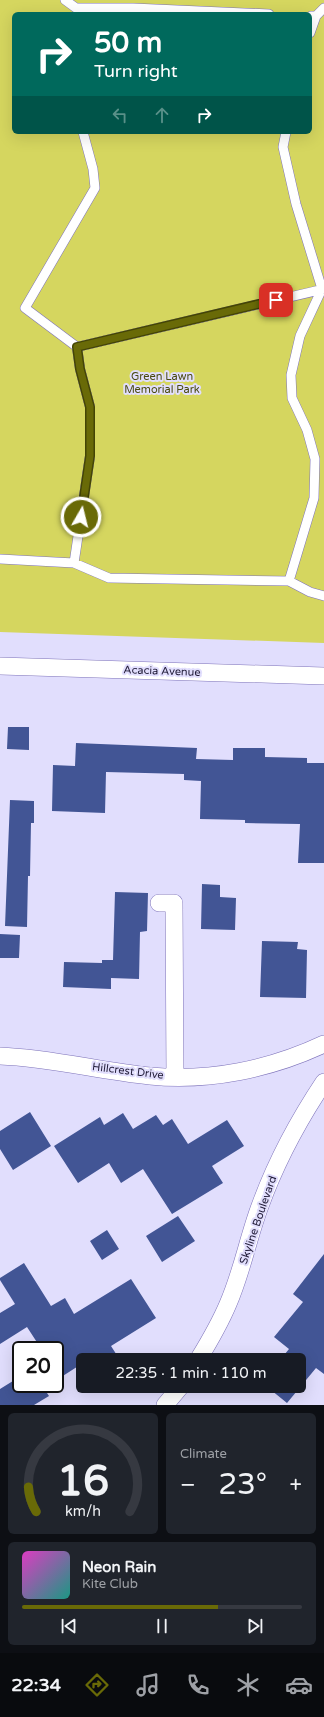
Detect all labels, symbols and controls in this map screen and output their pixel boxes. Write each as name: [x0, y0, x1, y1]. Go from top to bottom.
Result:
text: 50 m: [94, 26, 162, 60]
icon: right: [28, 28, 80, 80]
text: Turn right: [94, 60, 178, 82]
icon: left: [109, 104, 131, 126]
icon: ahead: [151, 104, 173, 126]
icon: right: [193, 104, 215, 126]
pin: [259, 283, 293, 317]
icon: arrive: [265, 289, 287, 311]
park label: Green Lawn Memorial Park: [124, 370, 200, 396]
position arrow: [60, 496, 102, 538]
street label: Acacia Avenue: [123, 663, 201, 679]
street label: Hillcrest Drive: [91, 1060, 165, 1082]
street label: Skyline Boulevard: [237, 1174, 279, 1266]
speed limit sign: 20: [12, 1341, 64, 1393]
text: 22:35 · 1 min · 110 m: [116, 1364, 266, 1382]
text: Climate: [180, 1446, 227, 1462]
text: 16: [57, 1456, 109, 1506]
text: 23°: [218, 1466, 267, 1503]
text: −: [180, 1472, 196, 1498]
text: +: [290, 1472, 302, 1498]
text: km/h: [65, 1502, 101, 1519]
text: Neon Rain: [82, 1558, 156, 1576]
text: Kite Club: [82, 1576, 138, 1592]
icon: previous: [58, 1615, 80, 1637]
icon: pause: [151, 1615, 173, 1637]
icon: next: [244, 1615, 266, 1637]
icon: directions: [83, 1671, 111, 1699]
icon: music: [134, 1671, 162, 1699]
icon: phone: [184, 1671, 212, 1699]
icon: climate: [234, 1671, 262, 1699]
icon: car: [285, 1671, 313, 1699]
text: 22:34: [11, 1674, 61, 1696]

